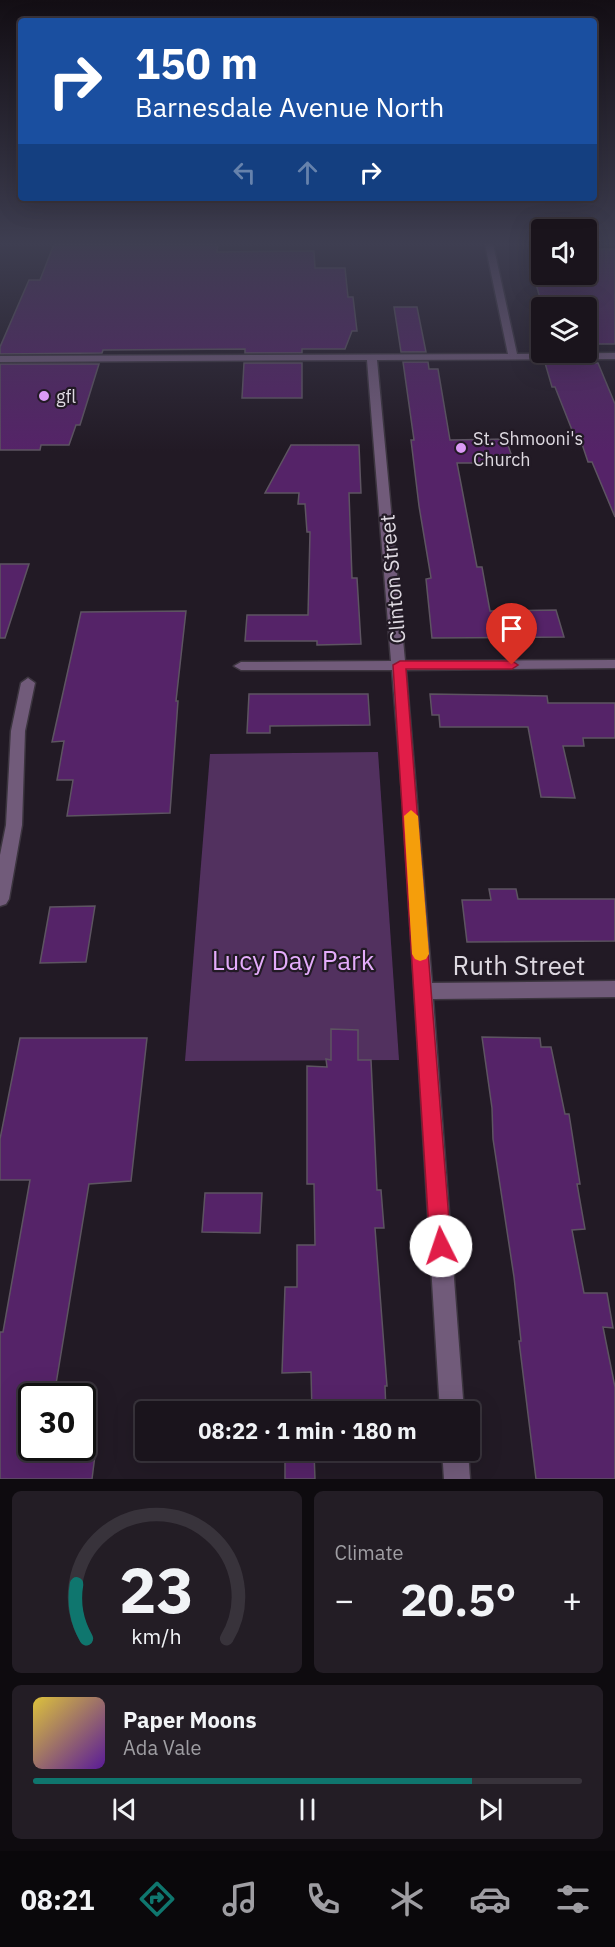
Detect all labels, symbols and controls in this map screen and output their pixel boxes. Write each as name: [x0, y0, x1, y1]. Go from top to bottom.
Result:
text: 150 m: [135, 36, 258, 91]
icon: right: [36, 42, 114, 120]
text: Barnesdale Avenue North: [135, 89, 444, 124]
icon: left: [228, 156, 261, 189]
icon: ahead: [291, 156, 324, 189]
icon: right: [354, 156, 387, 189]
map controls: [531, 219, 597, 363]
button: sound: [531, 219, 597, 285]
button: layers: [531, 297, 597, 363]
place label: gfl: [56, 385, 76, 408]
marker: gfl: [37, 389, 51, 403]
place label: St. Shmooni's Church: [473, 427, 583, 471]
marker: St. Shmooni's Church: [454, 441, 468, 455]
street label: Clinton Street: [372, 513, 412, 645]
pin: [486, 603, 537, 665]
icon: arrive: [495, 612, 528, 645]
park label: Lucy Day Park: [212, 943, 375, 977]
street label: Ruth Street: [453, 948, 585, 982]
position arrow: [409, 1214, 473, 1278]
speed limit sign: 30: [18, 1383, 96, 1461]
text: 08:22 · 1 min · 180 m: [198, 1416, 417, 1445]
text: Climate: [335, 1539, 403, 1566]
text: 23: [119, 1549, 194, 1630]
text: 20.5°: [400, 1570, 516, 1628]
text: −: [335, 1578, 354, 1621]
text: +: [562, 1578, 582, 1621]
text: km/h: [132, 1622, 182, 1650]
text: Paper Moons: [123, 1705, 256, 1734]
text: Ada Vale: [123, 1734, 202, 1761]
icon: previous: [108, 1793, 141, 1826]
icon: pause: [291, 1793, 324, 1826]
icon: next: [474, 1793, 507, 1826]
icon: directions: [136, 1878, 178, 1920]
icon: music: [219, 1878, 261, 1920]
icon: phone: [302, 1878, 344, 1920]
icon: climate: [386, 1878, 428, 1920]
icon: car: [469, 1878, 511, 1920]
icon: filters: [552, 1878, 594, 1920]
text: 08:21: [21, 1882, 94, 1917]

